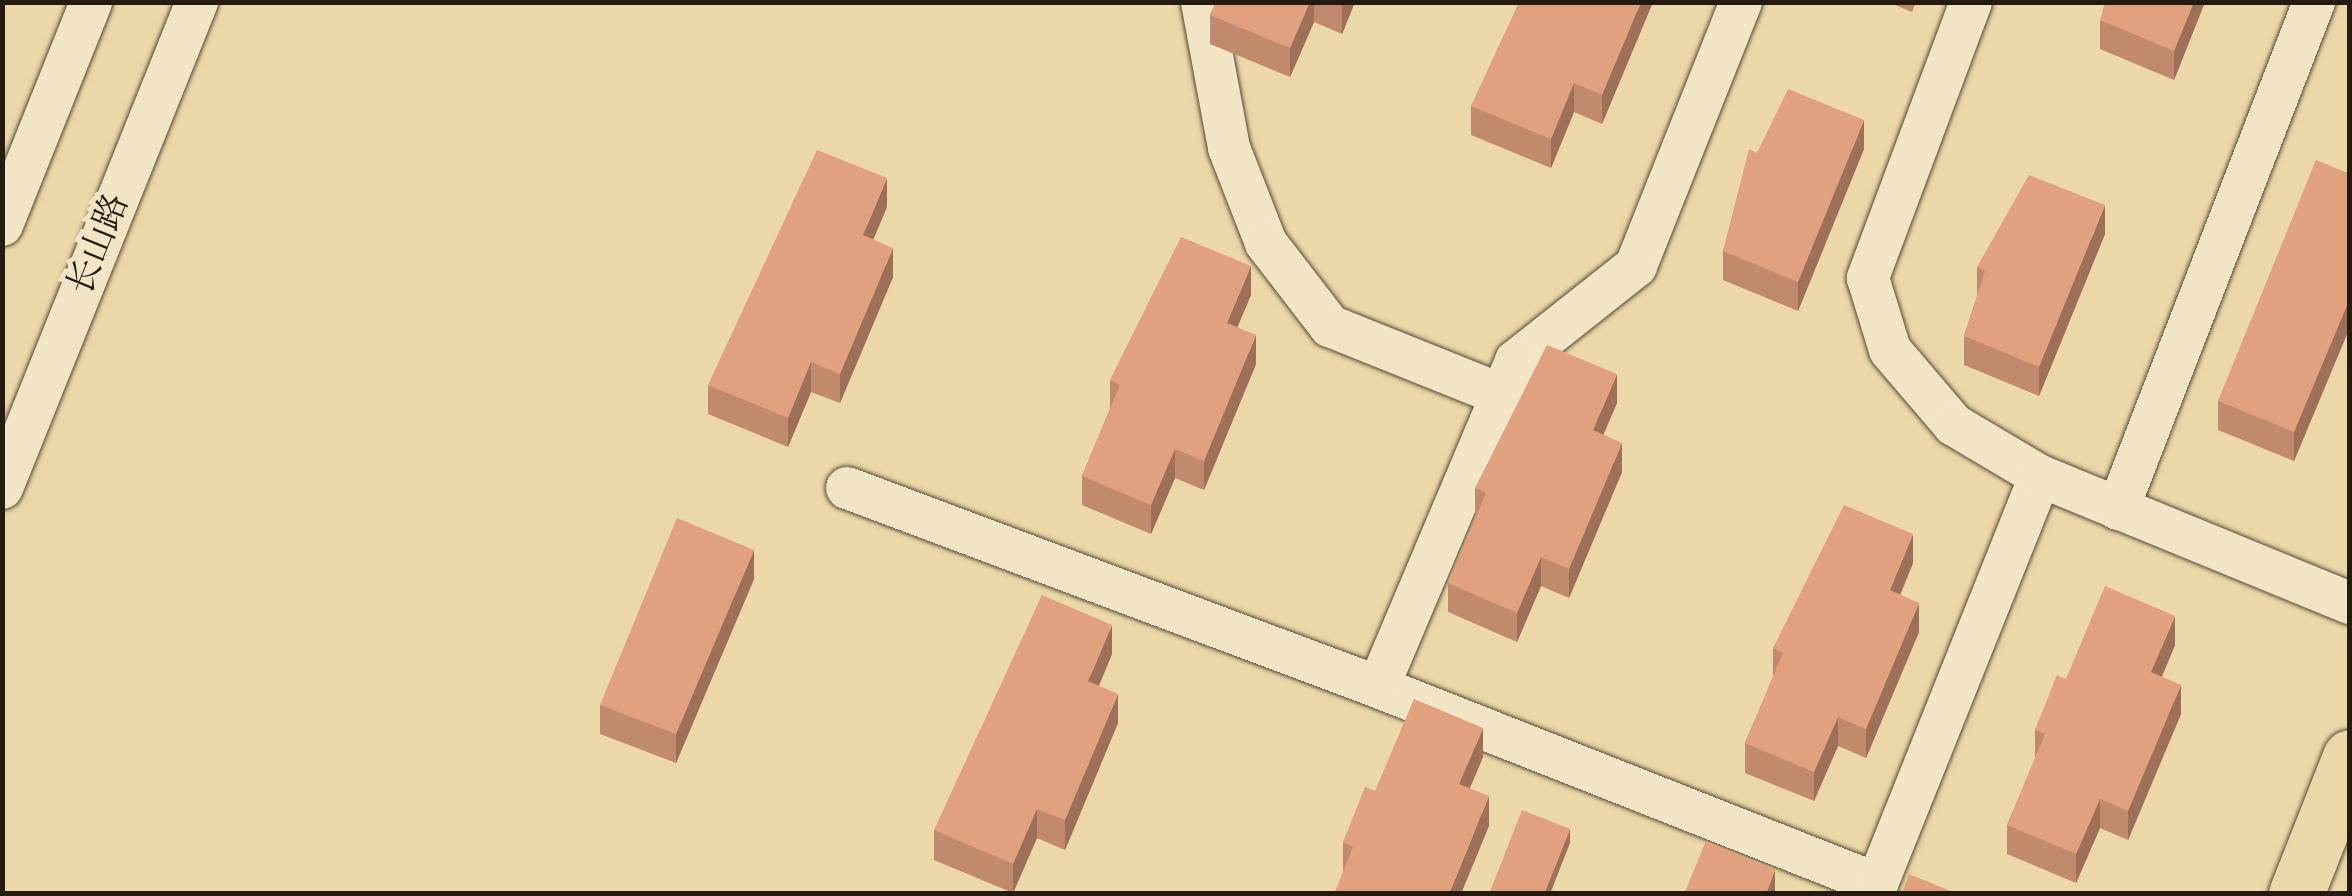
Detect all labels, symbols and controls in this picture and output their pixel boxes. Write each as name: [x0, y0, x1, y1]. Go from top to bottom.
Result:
street label: 长山路: [61, 188, 139, 302]

